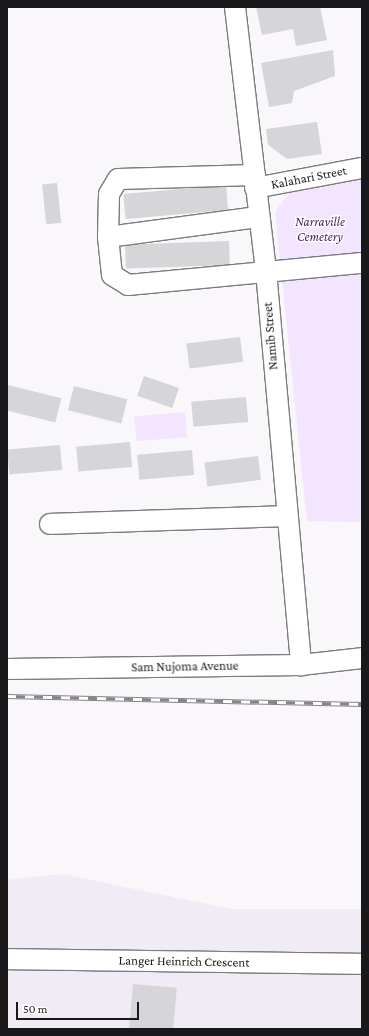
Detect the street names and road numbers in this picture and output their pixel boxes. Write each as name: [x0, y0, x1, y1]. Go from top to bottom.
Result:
street label: Kalahari Street: [270, 163, 348, 193]
street label: Namib Street: [260, 301, 282, 371]
street label: Sam Nujoma Avenue: [131, 658, 239, 676]
street label: Langer Heinrich Crescent: [118, 953, 250, 971]

